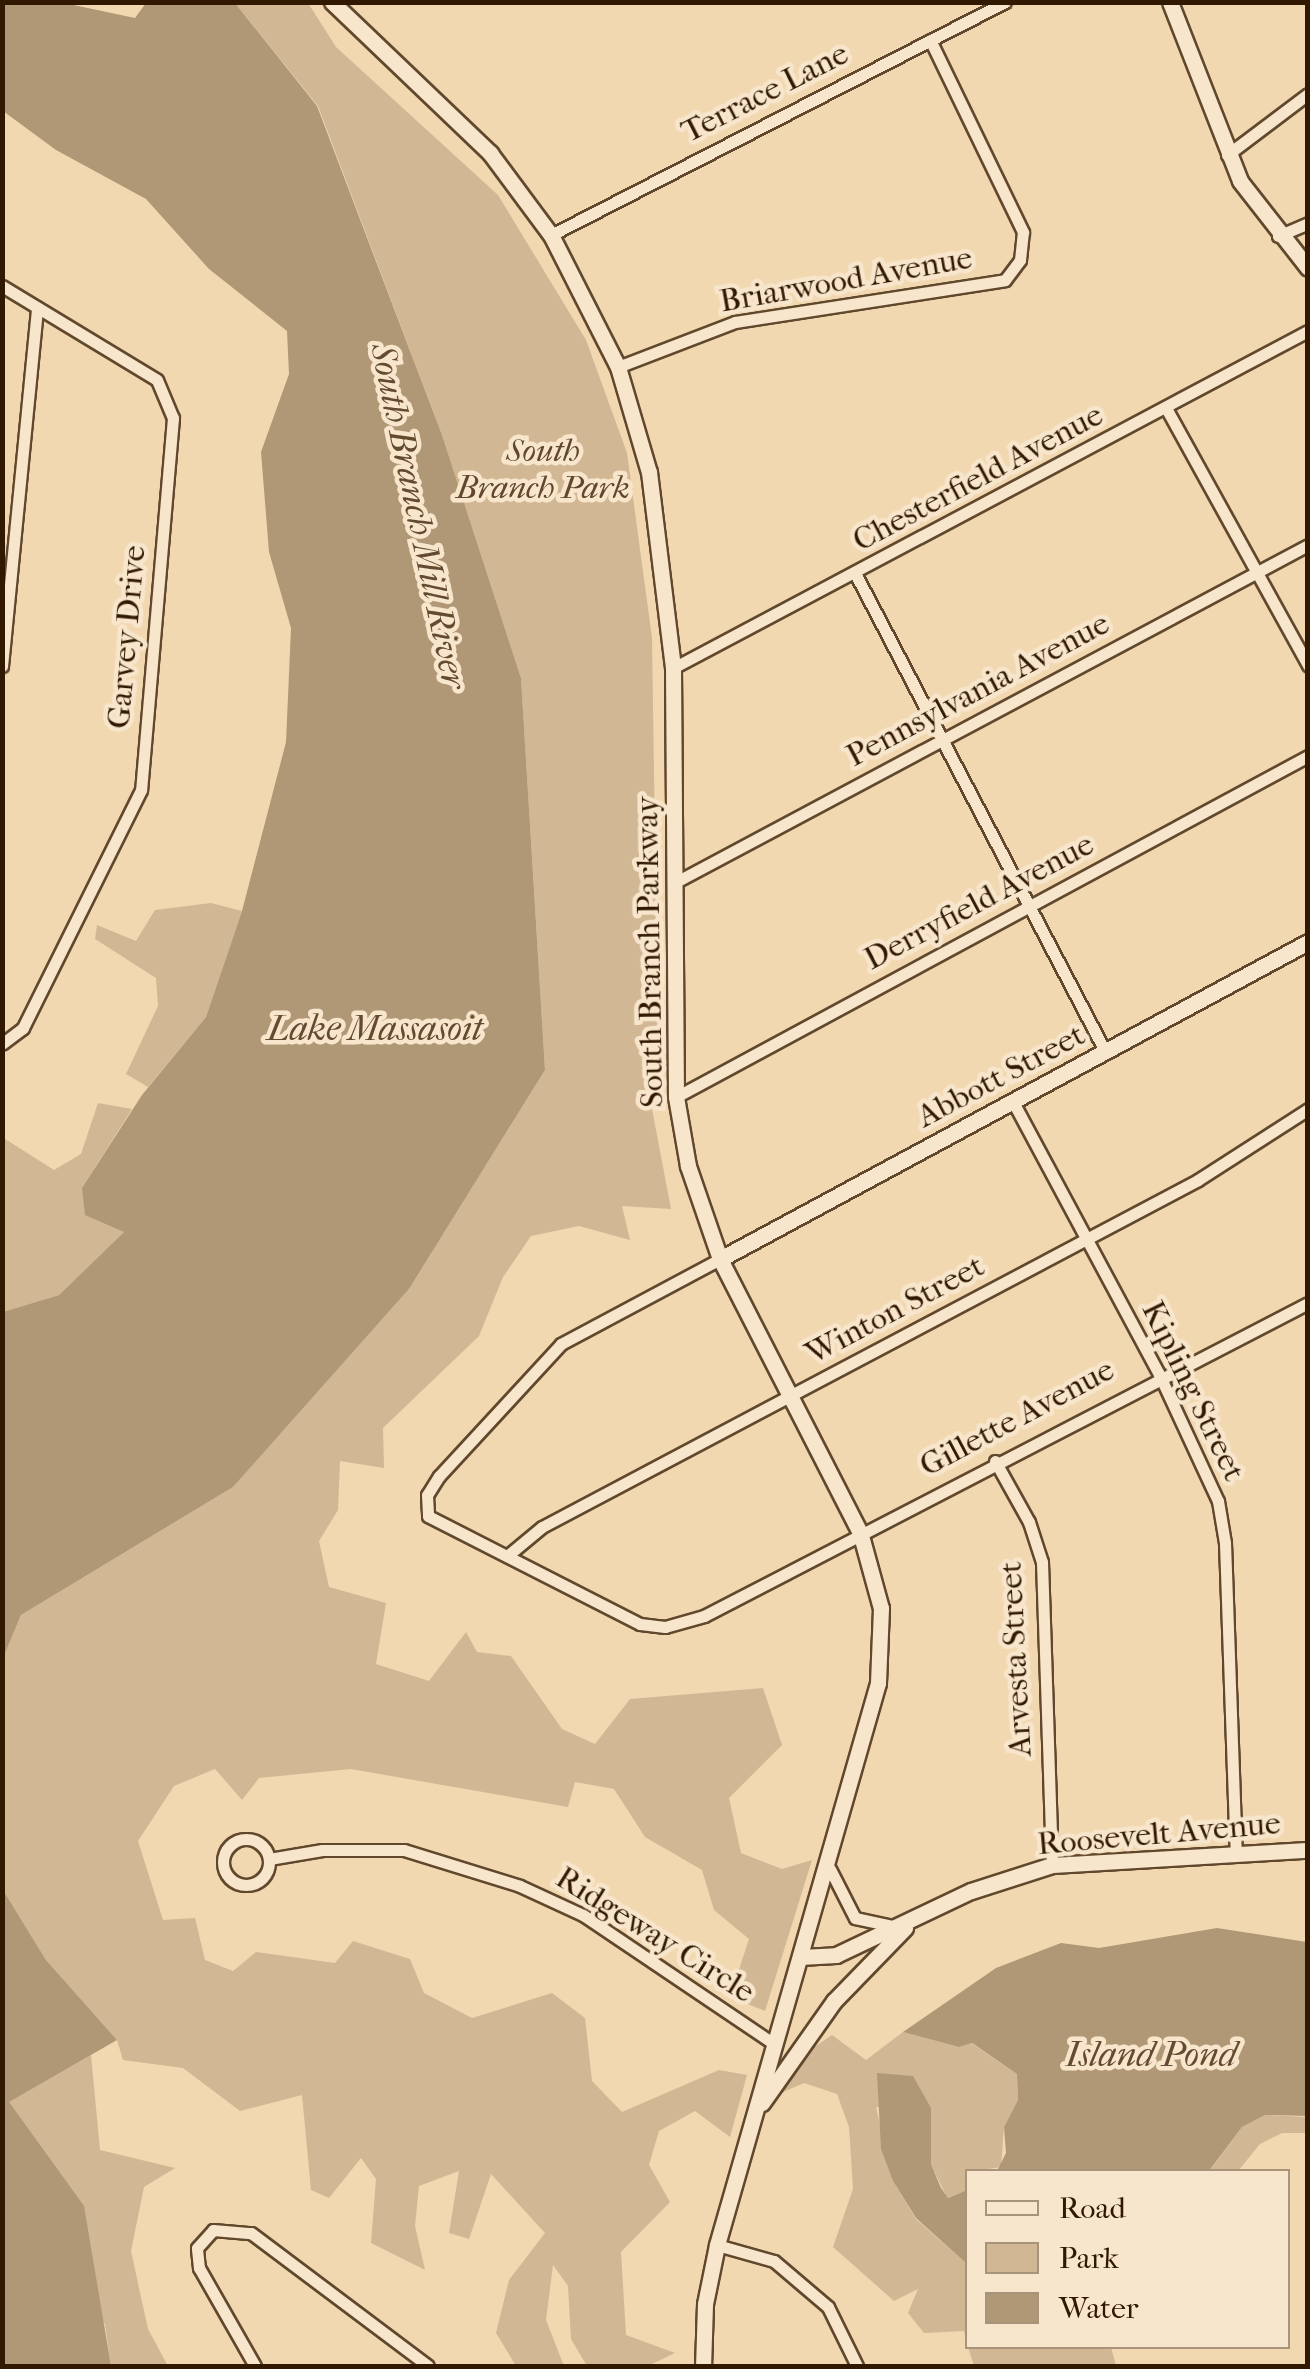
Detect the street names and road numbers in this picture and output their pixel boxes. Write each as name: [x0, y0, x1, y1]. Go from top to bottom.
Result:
street label: Terrace Lane: [675, 35, 855, 151]
street label: Briarwood Avenue: [717, 239, 975, 321]
street label: Chesterfield Avenue: [846, 396, 1110, 560]
street label: Garvey Drive: [100, 544, 154, 730]
street label: Pennsylvania Avenue: [840, 604, 1116, 776]
street label: South Branch Parkway: [628, 796, 672, 1108]
street label: Derryfield Avenue: [858, 825, 1100, 979]
street label: Abbott Street: [911, 1016, 1091, 1136]
street label: Winton Street: [799, 1247, 991, 1373]
street label: Kipling Street: [1133, 1295, 1253, 1487]
street label: Gillette Avenue: [913, 1351, 1121, 1485]
street label: Arvesta Street: [992, 1561, 1040, 1757]
street label: Roosevelt Avenue: [1036, 1804, 1282, 1864]
street label: Ridgeway Circle: [549, 1859, 761, 2011]

